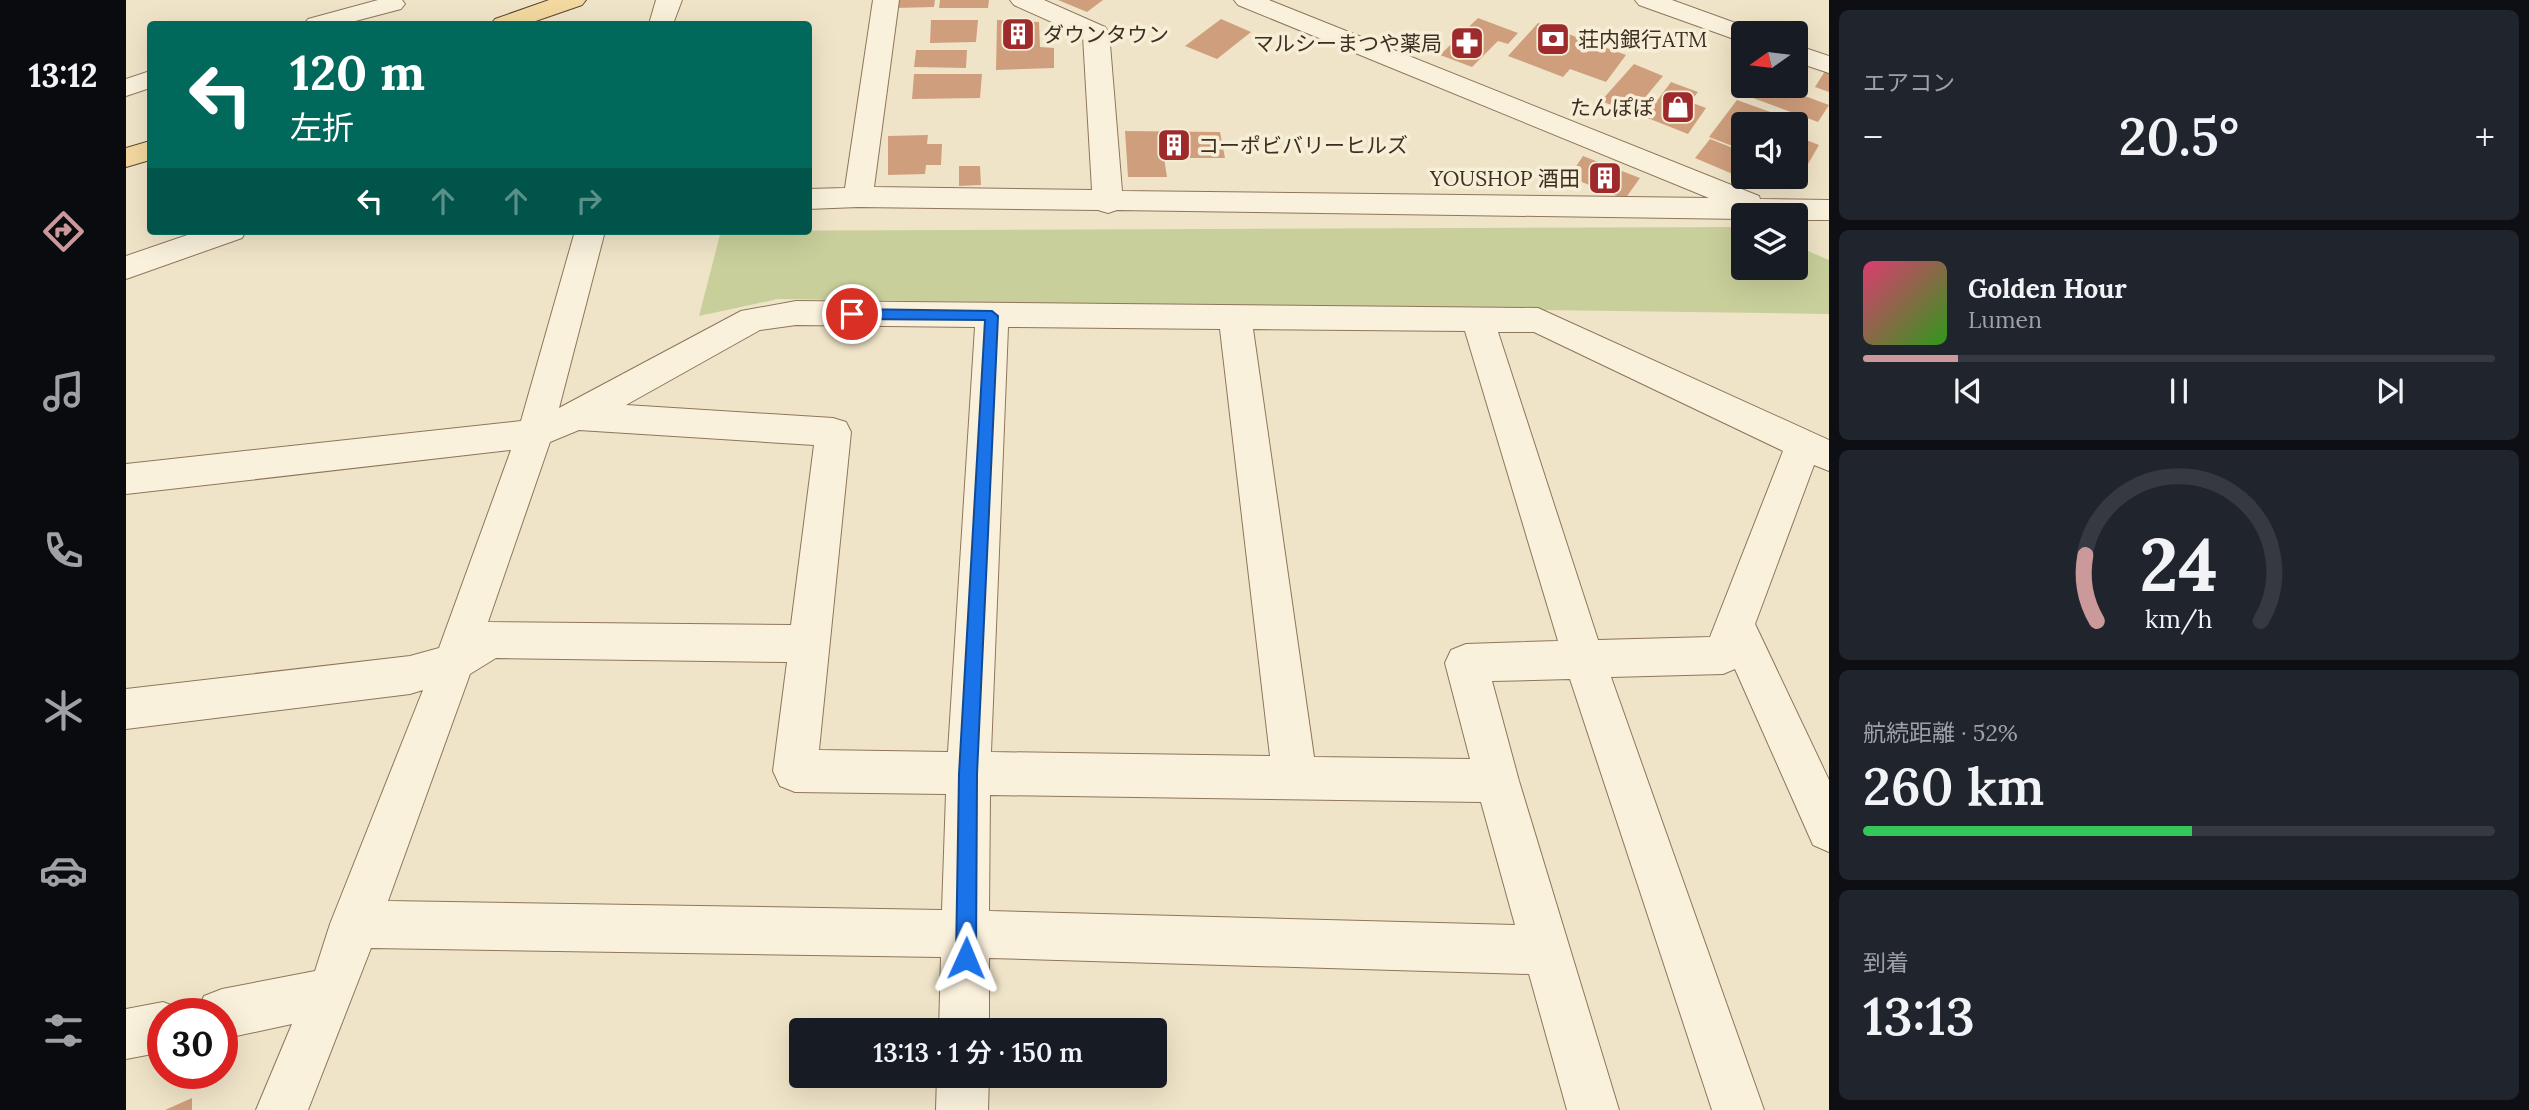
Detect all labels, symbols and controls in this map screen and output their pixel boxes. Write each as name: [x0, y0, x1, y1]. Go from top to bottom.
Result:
building icon: ダウンタウン: [999, 15, 1037, 53]
bank icon: 荘内銀行ATM: [1534, 20, 1572, 58]
place label: ダウンタウン: [1043, 21, 1169, 48]
north arrow: [1731, 21, 1808, 98]
map controls: [1731, 21, 1808, 280]
pharmacy icon: マルシーまつや薬局: [1448, 24, 1486, 62]
place label: 荘内銀行ATM: [1578, 26, 1707, 53]
place label: マルシーまつや薬局: [1253, 30, 1442, 57]
text: 120 m: [290, 41, 425, 103]
icon: left: [175, 49, 266, 140]
text: 13:12: [29, 55, 97, 96]
text: エアコン: [1863, 68, 1955, 97]
shop icon: たんぽぽ: [1659, 88, 1697, 126]
place label: たんぽぽ: [1570, 94, 1654, 121]
text: 20.5°: [2119, 103, 2239, 169]
text: 左折: [290, 107, 354, 148]
button: sound: [1731, 112, 1808, 189]
text: −: [1863, 113, 1883, 161]
text: +: [2475, 113, 2495, 161]
building icon: コーポビバリーヒルズ: [1155, 126, 1193, 164]
place label: コーポビバリーヒルズ: [1198, 132, 1408, 159]
building icon: YOUSHOP 酒田: [1586, 159, 1624, 197]
place label: YOUSHOP 酒田: [1429, 165, 1580, 192]
icon: left: [351, 182, 389, 220]
icon: ahead: [424, 182, 462, 220]
icon: ahead: [497, 182, 535, 220]
icon: right: [570, 182, 608, 220]
button: layers: [1731, 203, 1808, 280]
icon: directions: [39, 207, 88, 256]
text: Golden Hour: [1968, 272, 2127, 305]
pin: [822, 284, 882, 344]
icon: arrive: [833, 295, 871, 333]
text: Lumen: [1968, 305, 2042, 334]
icon: music: [39, 367, 88, 416]
icon: previous: [1949, 372, 1987, 410]
icon: pause: [2160, 372, 2198, 410]
icon: next: [2371, 372, 2409, 410]
text: 24: [2140, 518, 2218, 611]
icon: phone: [39, 526, 88, 575]
text: km/h: [2145, 603, 2213, 635]
icon: climate: [39, 686, 88, 735]
text: 航続距離 · 52%: [1863, 718, 2018, 747]
text: 260 km: [1863, 753, 2044, 819]
icon: car: [39, 846, 88, 895]
position arrow: [929, 921, 1003, 995]
text: 到着: [1863, 948, 1909, 977]
text: 13:13: [1863, 983, 1975, 1049]
speed limit sign: 30: [147, 998, 238, 1089]
icon: filters: [39, 1006, 88, 1055]
text: 13:13 · 1 分 · 150 m: [873, 1036, 1083, 1069]

